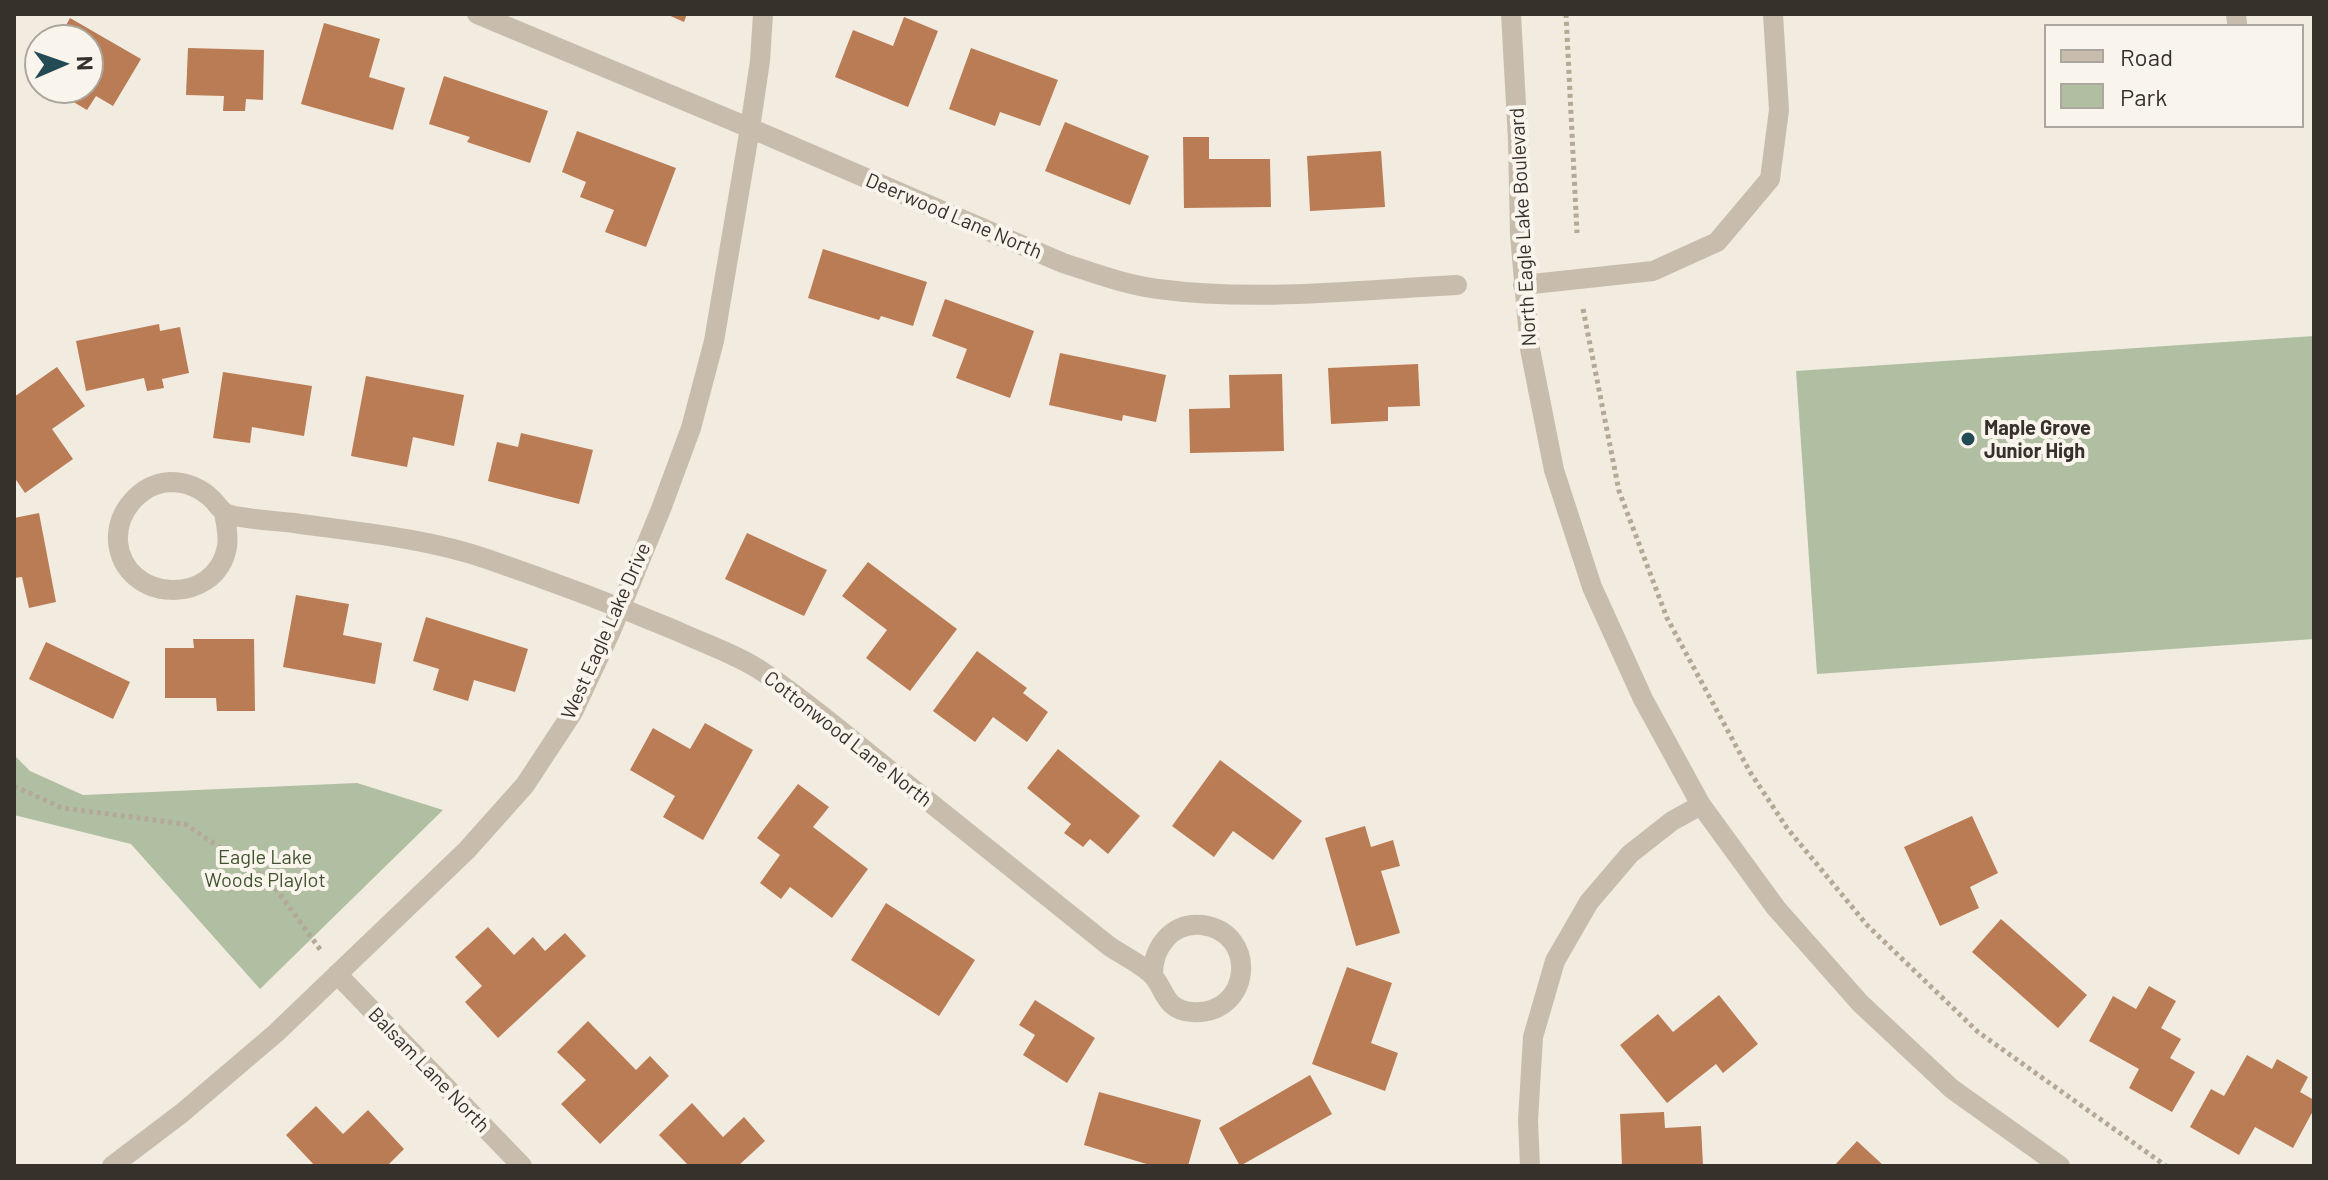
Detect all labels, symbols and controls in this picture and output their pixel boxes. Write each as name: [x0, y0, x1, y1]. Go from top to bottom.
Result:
north arrow: [24, 24, 104, 104]
legend: [2044, 24, 2304, 128]
text: Road: [2120, 42, 2173, 71]
text: N: [73, 55, 99, 71]
text: Park: [2120, 82, 2167, 111]
street label: North Eagle Lake Boulevard: [1505, 107, 1541, 347]
street label: Deerwood Lane North: [862, 168, 1046, 264]
place label: Maple Grove Junior High: [1984, 416, 2091, 463]
marker: Maple Grove Junior High: [1959, 430, 1977, 448]
street label: West Eagle Lake Drive: [556, 539, 656, 723]
street label: Cottonwood Lane North: [759, 666, 937, 812]
park label: Eagle Lake Woods Playlot: [204, 845, 326, 892]
street label: Balsam Lane North: [363, 1002, 495, 1138]

